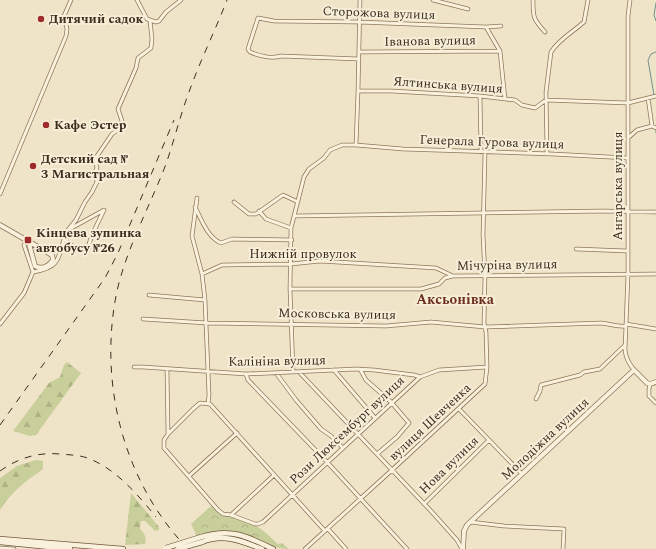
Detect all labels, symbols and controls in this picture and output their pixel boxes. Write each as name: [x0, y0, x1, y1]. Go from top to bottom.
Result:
street label: Сторожова вулиця: [322, 1, 436, 25]
place label: Дитячий садок: [49, 9, 144, 29]
marker: Дитячий садок: [36, 14, 46, 24]
street label: Іванова вулиця: [384, 30, 476, 52]
street label: Ялтинська вулиця: [393, 71, 503, 99]
place label: Кафе Эстер: [54, 115, 127, 135]
marker: Кафе Эстер: [41, 120, 51, 130]
street label: Генерала Гурова вулиця: [419, 129, 565, 155]
street label: Ангарська вулиця: [608, 132, 628, 240]
place label: Детский сад № 3 Магистральная: [41, 149, 150, 184]
marker: Детский сад № 3 Магистральная: [28, 161, 38, 171]
place label: Кінцева зупинка автобусу №26: [36, 223, 142, 258]
marker: Кінцева зупинка автобусу №26: [23, 235, 33, 245]
street label: Нижній провулок: [249, 244, 357, 264]
street label: Мічуріна вулиця: [456, 254, 558, 276]
district label: Аксьонівка: [416, 289, 495, 310]
street label: Московська вулиця: [278, 303, 396, 325]
street label: Калініна вулиця: [228, 350, 326, 372]
street label: Рози Люксембург вулиця: [285, 371, 409, 489]
street label: вулиця Шевченка: [384, 378, 476, 466]
street label: Молодіжна вулиця: [496, 393, 594, 485]
street label: Нова вулиця: [415, 431, 483, 499]

